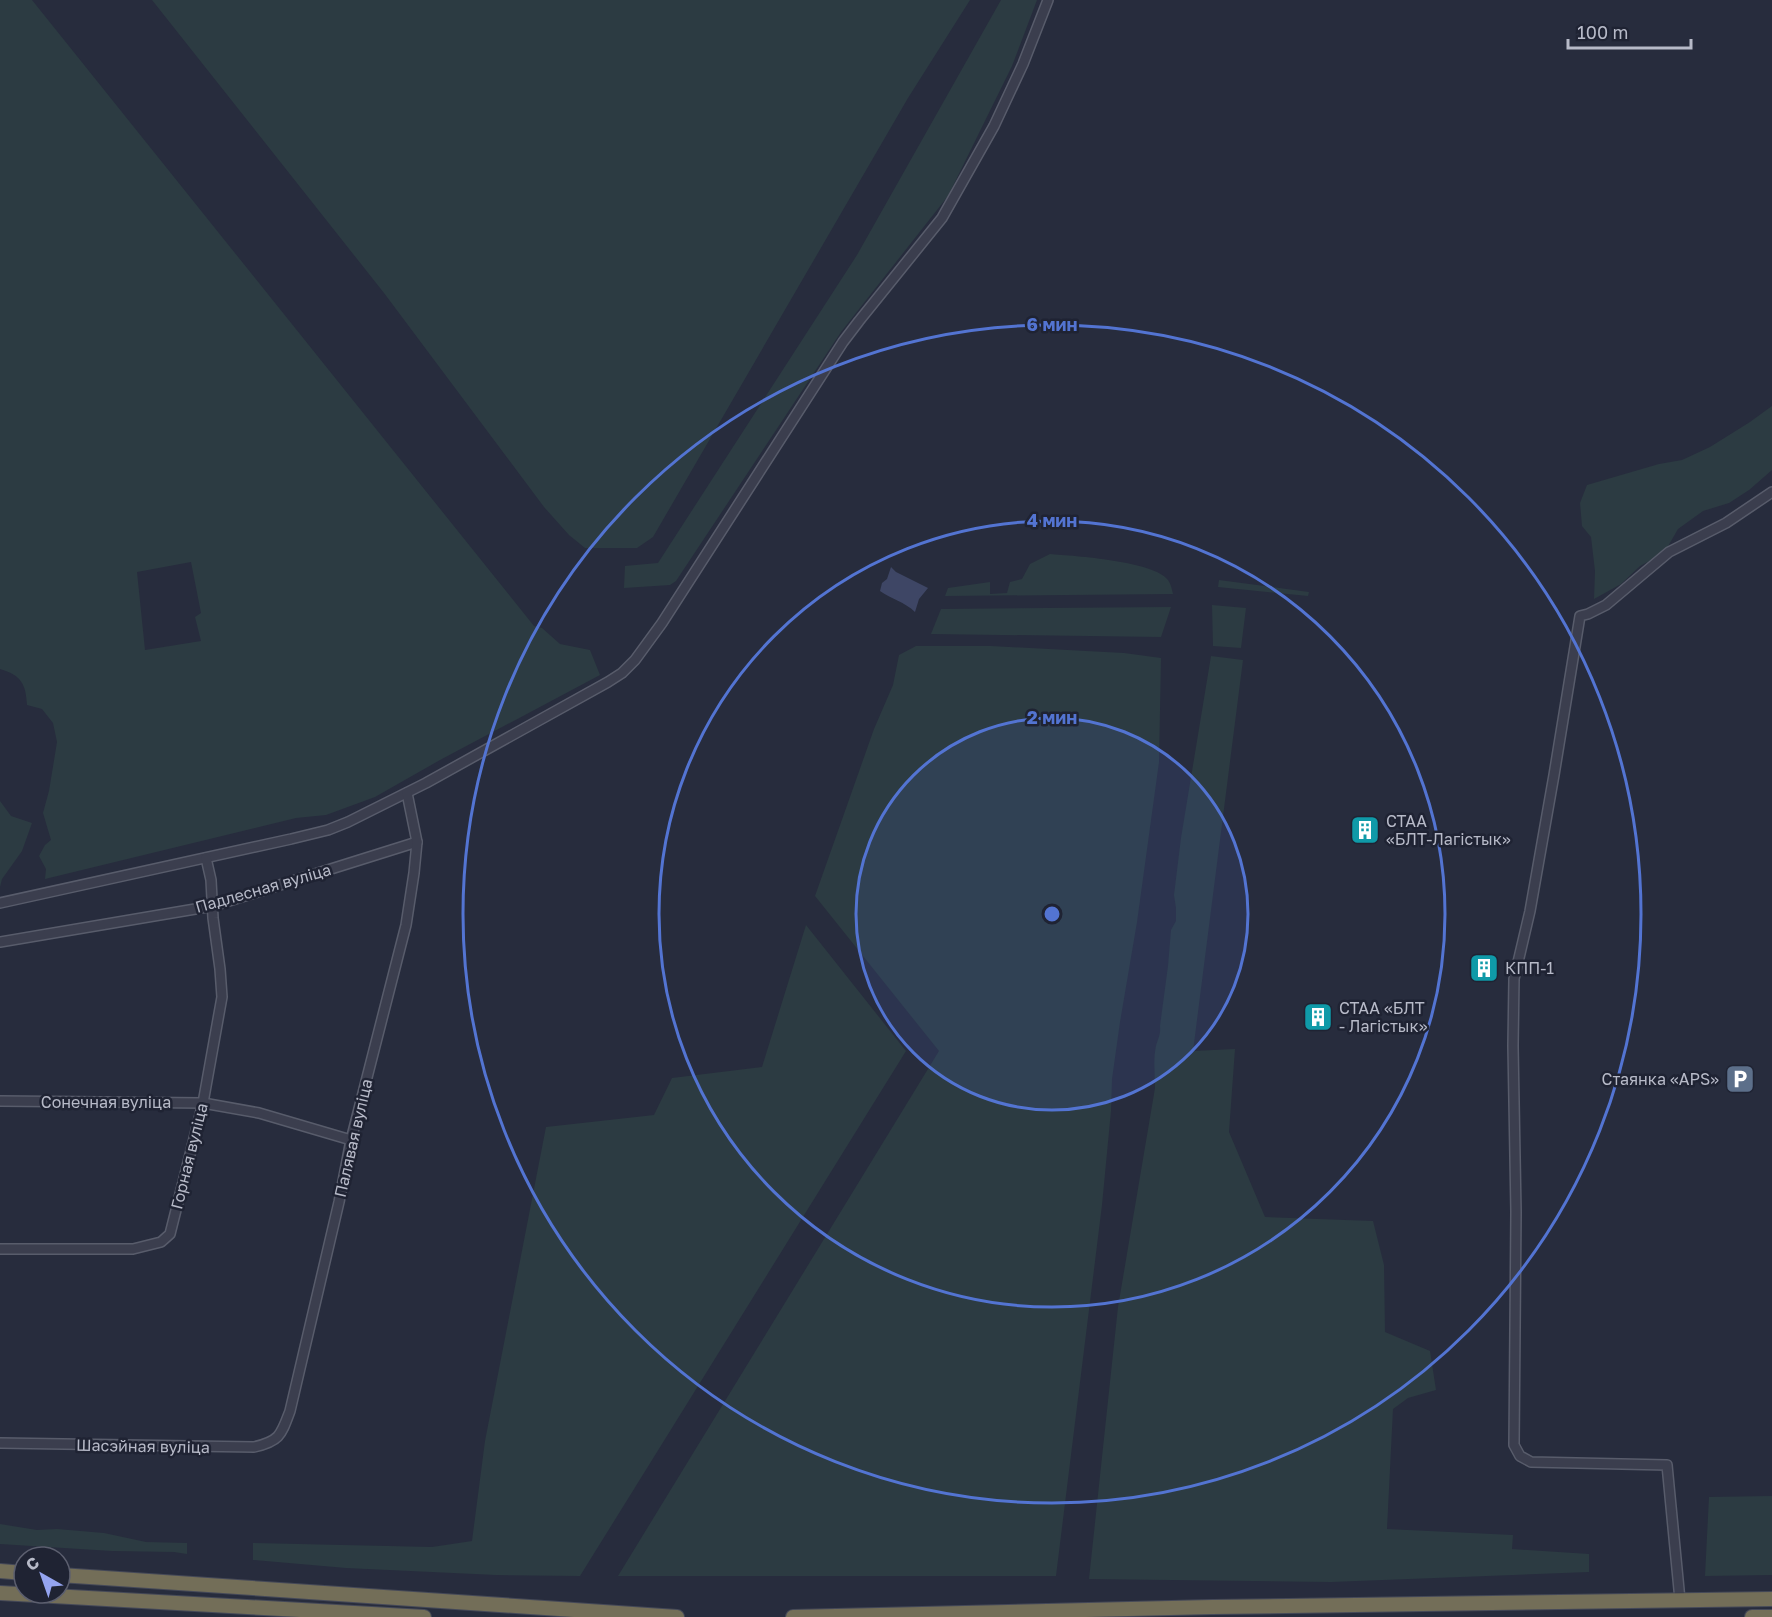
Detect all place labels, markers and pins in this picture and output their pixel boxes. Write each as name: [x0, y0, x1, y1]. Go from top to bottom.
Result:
place label: СТАА «БЛТ-Лагістык»: [1386, 811, 1511, 849]
building icon: СТАА «БЛТ-Лагістык»: [1349, 814, 1381, 846]
centre of rings: [1042, 904, 1062, 924]
building icon: КПП-1: [1468, 952, 1500, 984]
place label: КПП-1: [1505, 958, 1554, 978]
place label: СТАА «БЛТ - Лагістык»: [1339, 998, 1428, 1036]
building icon: СТАА «БЛТ - Лагістык»: [1302, 1001, 1334, 1033]
parking icon: Стаянка «APS»: [1724, 1063, 1756, 1095]
place label: Стаянка «APS»: [1602, 1069, 1719, 1089]

